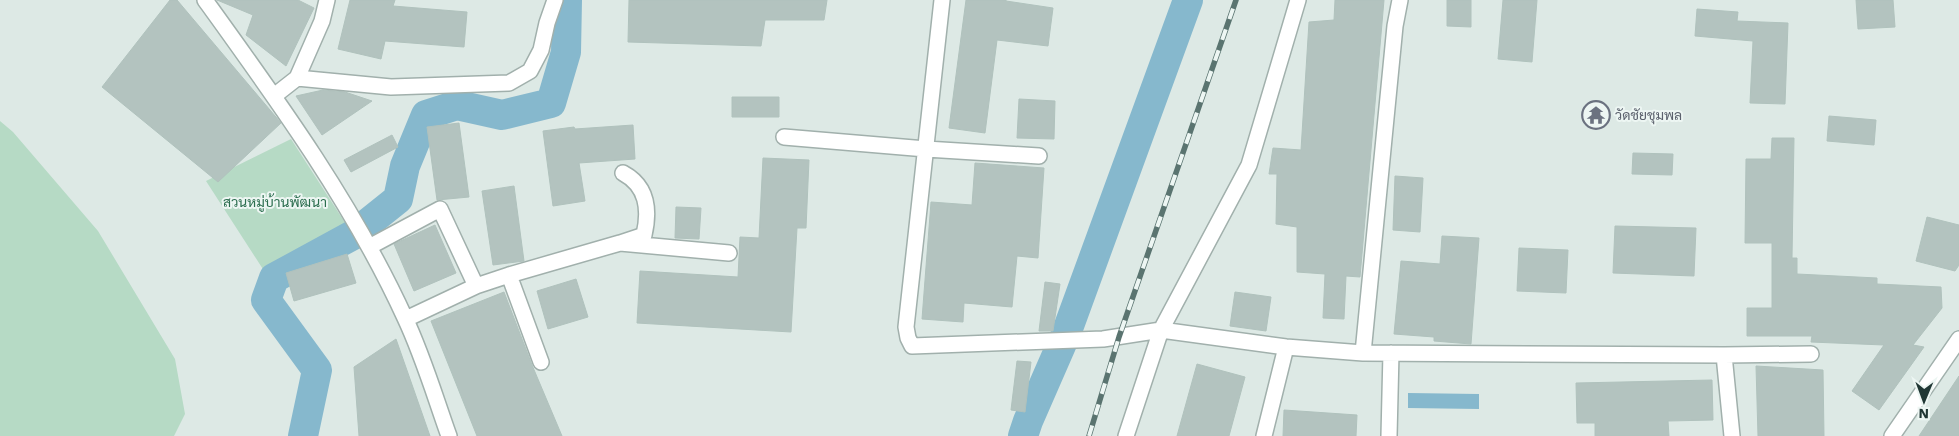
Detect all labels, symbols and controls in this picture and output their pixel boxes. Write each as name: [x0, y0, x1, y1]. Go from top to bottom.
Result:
temple icon: วัดชัยชุมพล: [1581, 100, 1611, 130]
place label: วัดชัยชุมพล: [1615, 107, 1682, 125]
park label: สวนหมู่บ้านพัฒนา: [223, 193, 327, 212]
north arrow: [1899, 376, 1949, 426]
text: N: [1918, 406, 1929, 422]

